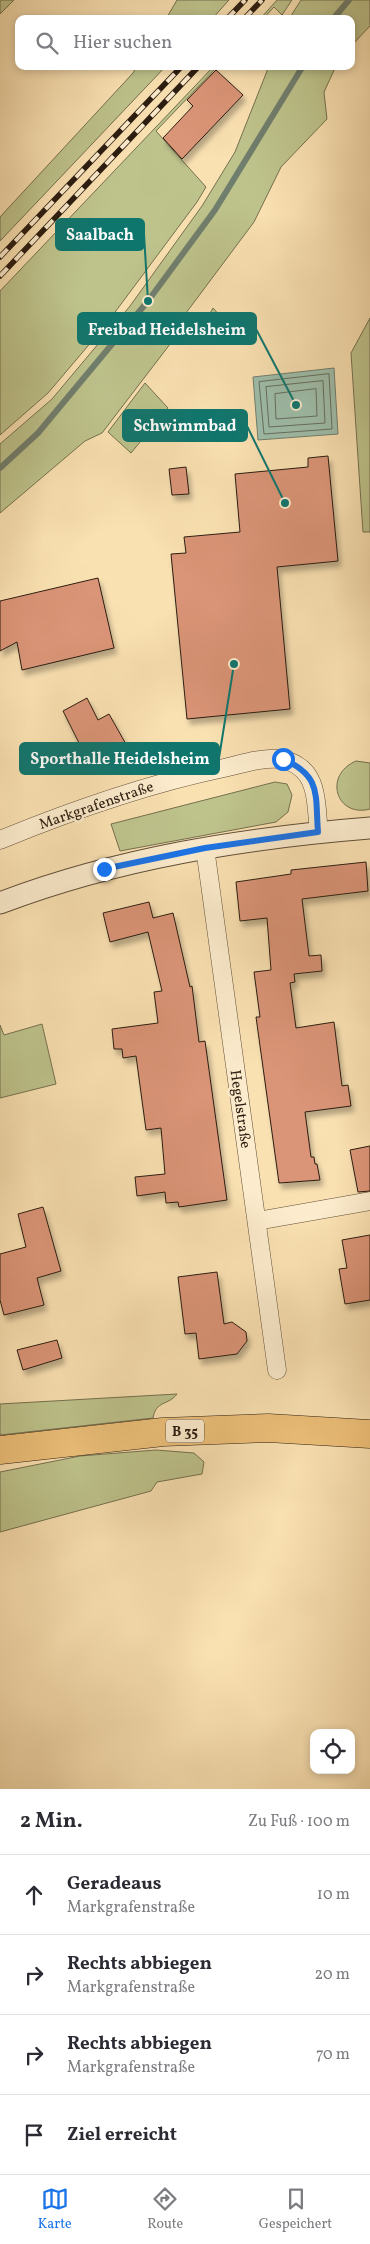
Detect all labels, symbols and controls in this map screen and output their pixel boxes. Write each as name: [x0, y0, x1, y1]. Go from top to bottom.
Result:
search box: [15, 15, 355, 70]
icon: search: [33, 29, 61, 57]
text: Hier suchen: [73, 30, 172, 56]
callout: Saalbach: [56, 219, 144, 250]
text: Saalbach: [66, 225, 134, 247]
callout: Freibad Heidelsheim: [78, 313, 256, 344]
text: Freibad Heidelsheim: [88, 320, 246, 342]
callout: Schwimmbad: [123, 410, 247, 441]
text: Schwimmbad: [133, 416, 237, 438]
callout: Sporthalle Heidelsheim: [20, 743, 219, 774]
route start: [272, 748, 295, 771]
text: Sporthalle Heidelsheim: [30, 749, 210, 771]
street label: Markgrafenstraße: [36, 777, 157, 836]
route end: [93, 858, 116, 881]
street label: Hegelstraße: [224, 1069, 255, 1150]
road number: B 35: [166, 1420, 204, 1442]
map controls: [310, 1729, 355, 1774]
button: locate: [310, 1729, 355, 1774]
text: 2 Min.: [20, 1807, 83, 1836]
text: Zu Fuß · 100 m: [248, 1811, 350, 1833]
text: Geradeaus: [67, 1871, 162, 1897]
icon: ahead: [20, 1881, 48, 1909]
text: 10 m: [317, 1884, 350, 1906]
text: Markgrafenstraße: [67, 1897, 195, 1919]
text: Rechts abbiegen: [67, 1951, 212, 1977]
icon: right: [20, 1961, 48, 1989]
text: 20 m: [315, 1964, 350, 1986]
text: Markgrafenstraße: [67, 1977, 195, 1999]
text: Rechts abbiegen: [67, 2031, 212, 2057]
icon: right: [20, 2041, 48, 2069]
text: 70 m: [316, 2044, 350, 2066]
text: Markgrafenstraße: [67, 2057, 195, 2079]
icon: arrive: [20, 2121, 48, 2149]
text: Ziel erreicht: [67, 2122, 177, 2148]
tab: Karte: [38, 2185, 72, 2234]
tab: Route: [147, 2185, 183, 2234]
tab: Gespeichert: [259, 2185, 332, 2234]

